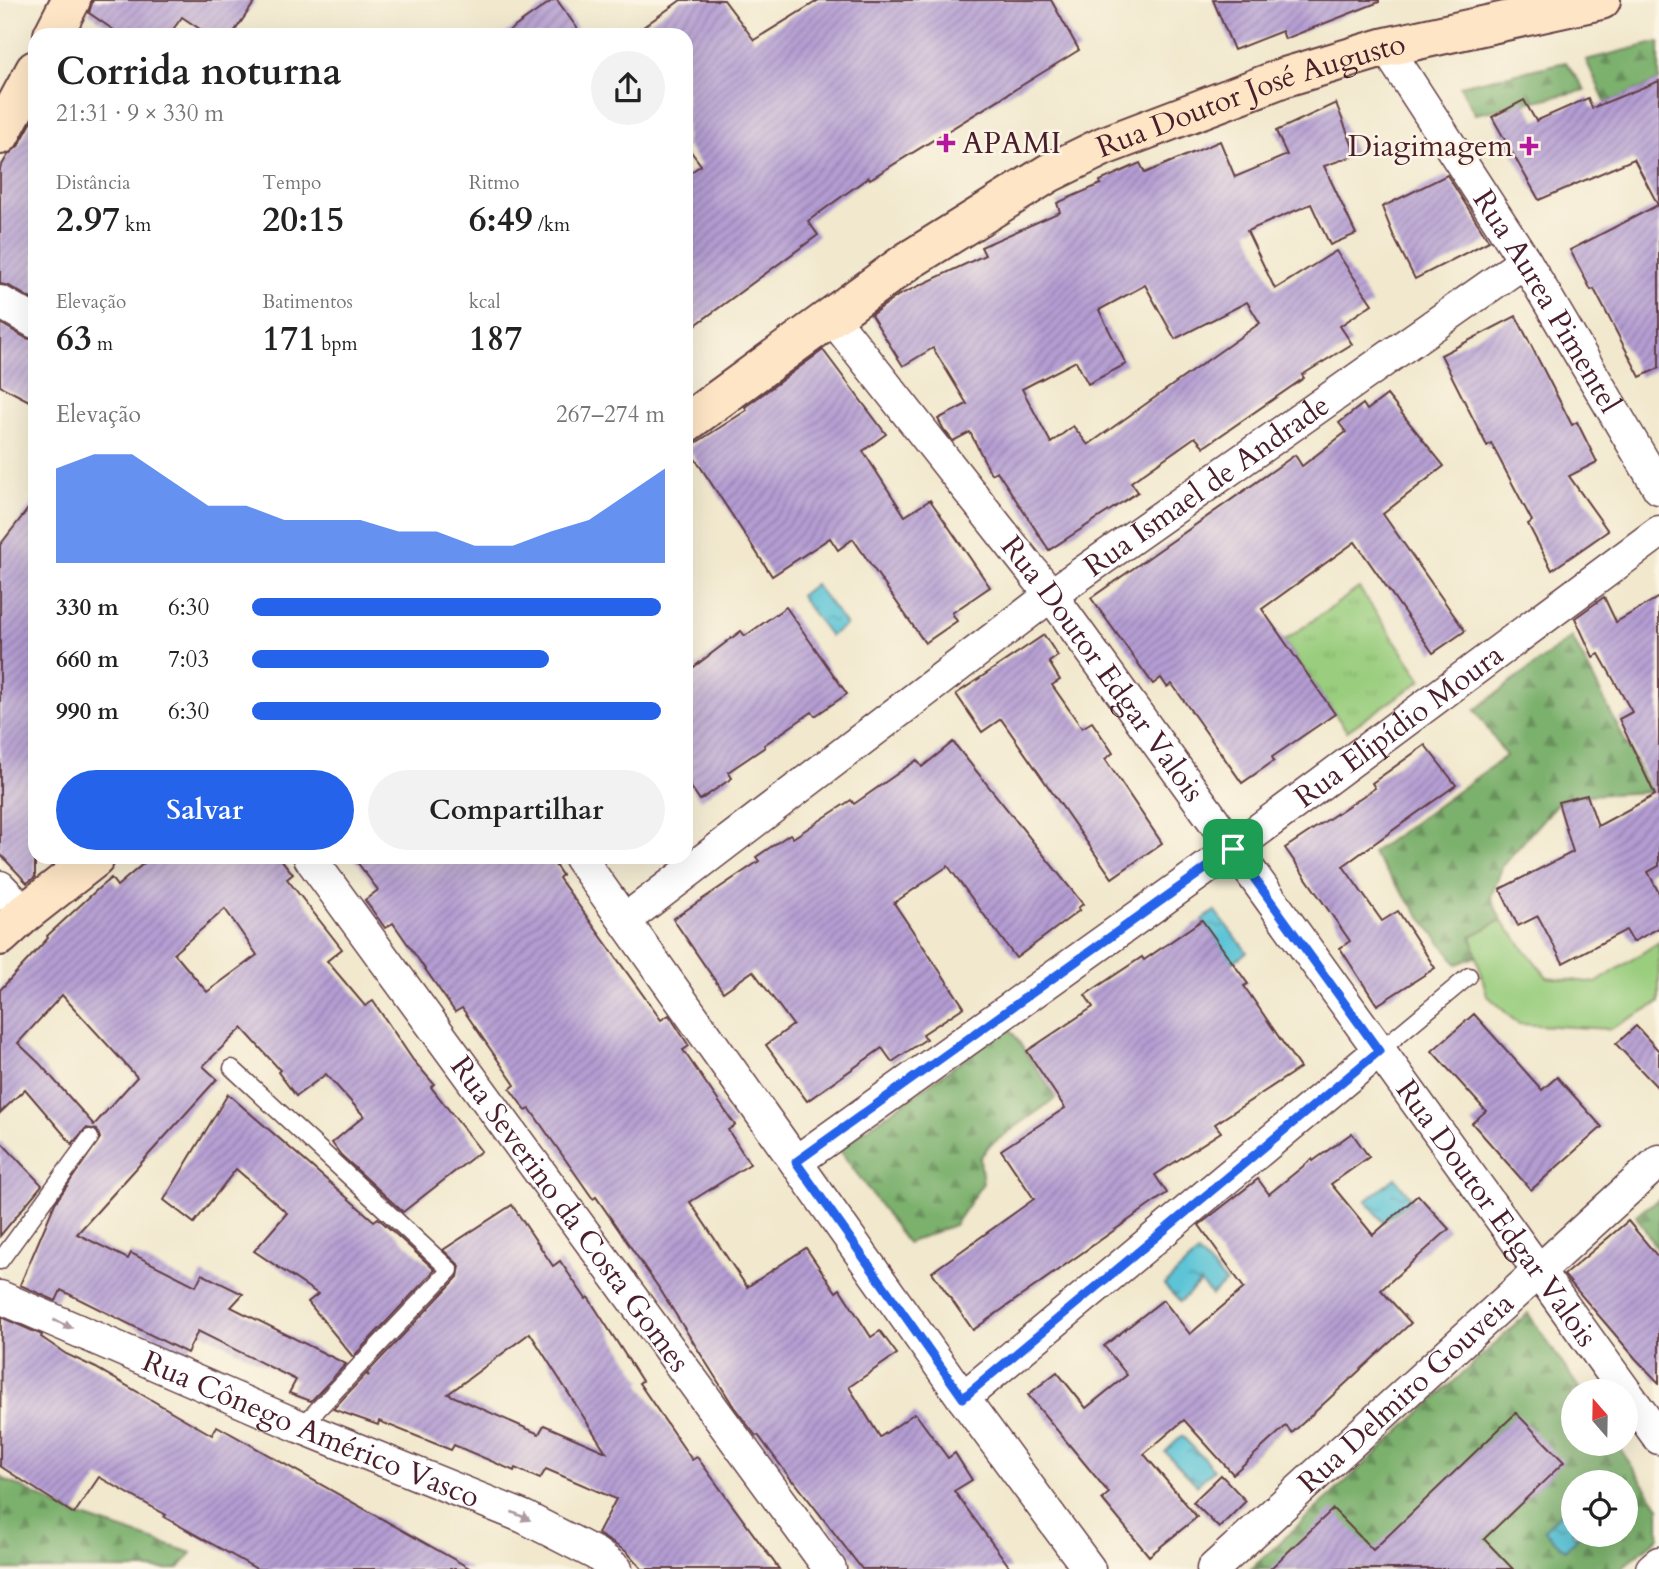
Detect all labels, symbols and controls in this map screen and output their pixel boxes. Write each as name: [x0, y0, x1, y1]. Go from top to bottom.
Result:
street label: Rua Doutor José Augusto: [1090, 23, 1409, 168]
text: Corrida noturna: [56, 46, 342, 98]
button: share: [591, 51, 665, 125]
text: 21:31 · 9 × 330 m: [56, 98, 224, 129]
place label: APAMI: [962, 123, 1061, 164]
place label: Diagimagem: [1348, 126, 1514, 167]
marker: APAMI: [936, 133, 956, 153]
marker: Diagimagem: [1519, 136, 1539, 156]
text: Distância: [56, 170, 130, 196]
text: Tempo: [262, 170, 321, 196]
text: Ritmo: [469, 170, 520, 196]
street label: Rua Aurea Pimentel: [1463, 181, 1631, 421]
text: 2.97: [56, 196, 120, 244]
text: 20:15: [262, 196, 344, 244]
text: 6:49: [469, 196, 533, 244]
text: km: [120, 212, 151, 238]
text: /km: [533, 212, 570, 238]
text: Elevação: [56, 289, 126, 315]
text: Batimentos: [262, 289, 353, 315]
text: kcal: [469, 289, 501, 315]
text: 63: [56, 315, 92, 363]
text: 171: [262, 315, 316, 363]
text: 187: [469, 315, 522, 363]
text: m: [92, 331, 113, 357]
text: bpm: [316, 331, 358, 357]
street label: Rua Ismael de Andrade: [1075, 385, 1338, 586]
text: Elevação: [56, 399, 141, 430]
text: 267–274 m: [556, 399, 665, 430]
street label: Rua Doutor Edgar Valois: [991, 527, 1214, 810]
text: 330 m: [56, 592, 119, 623]
text: 6:30: [168, 592, 209, 623]
street label: Rua Elipídio Moura: [1286, 634, 1512, 817]
text: 660 m: [56, 644, 119, 675]
text: 7:03: [168, 644, 209, 675]
text: 990 m: [56, 696, 119, 727]
text: 6:30: [168, 696, 209, 727]
button: Salvar: [56, 770, 354, 850]
button: Compartilhar: [368, 770, 665, 850]
pin: [1203, 819, 1263, 879]
icon: arrive: [1214, 830, 1252, 868]
street label: Rua Severino da Costa Gomes: [441, 1048, 700, 1380]
street label: Rua Doutor Edgar Valois: [1386, 1071, 1607, 1355]
street label: Rua Delmiro Gouveia: [1289, 1283, 1523, 1502]
one-way arrow: [52, 1319, 73, 1330]
street label: Rua Cônego Américo Vasco: [136, 1340, 486, 1518]
north arrow: [1561, 1379, 1638, 1456]
map controls: [1561, 1379, 1638, 1547]
button: locate: [1561, 1470, 1638, 1547]
one-way arrow: [511, 1510, 531, 1522]

